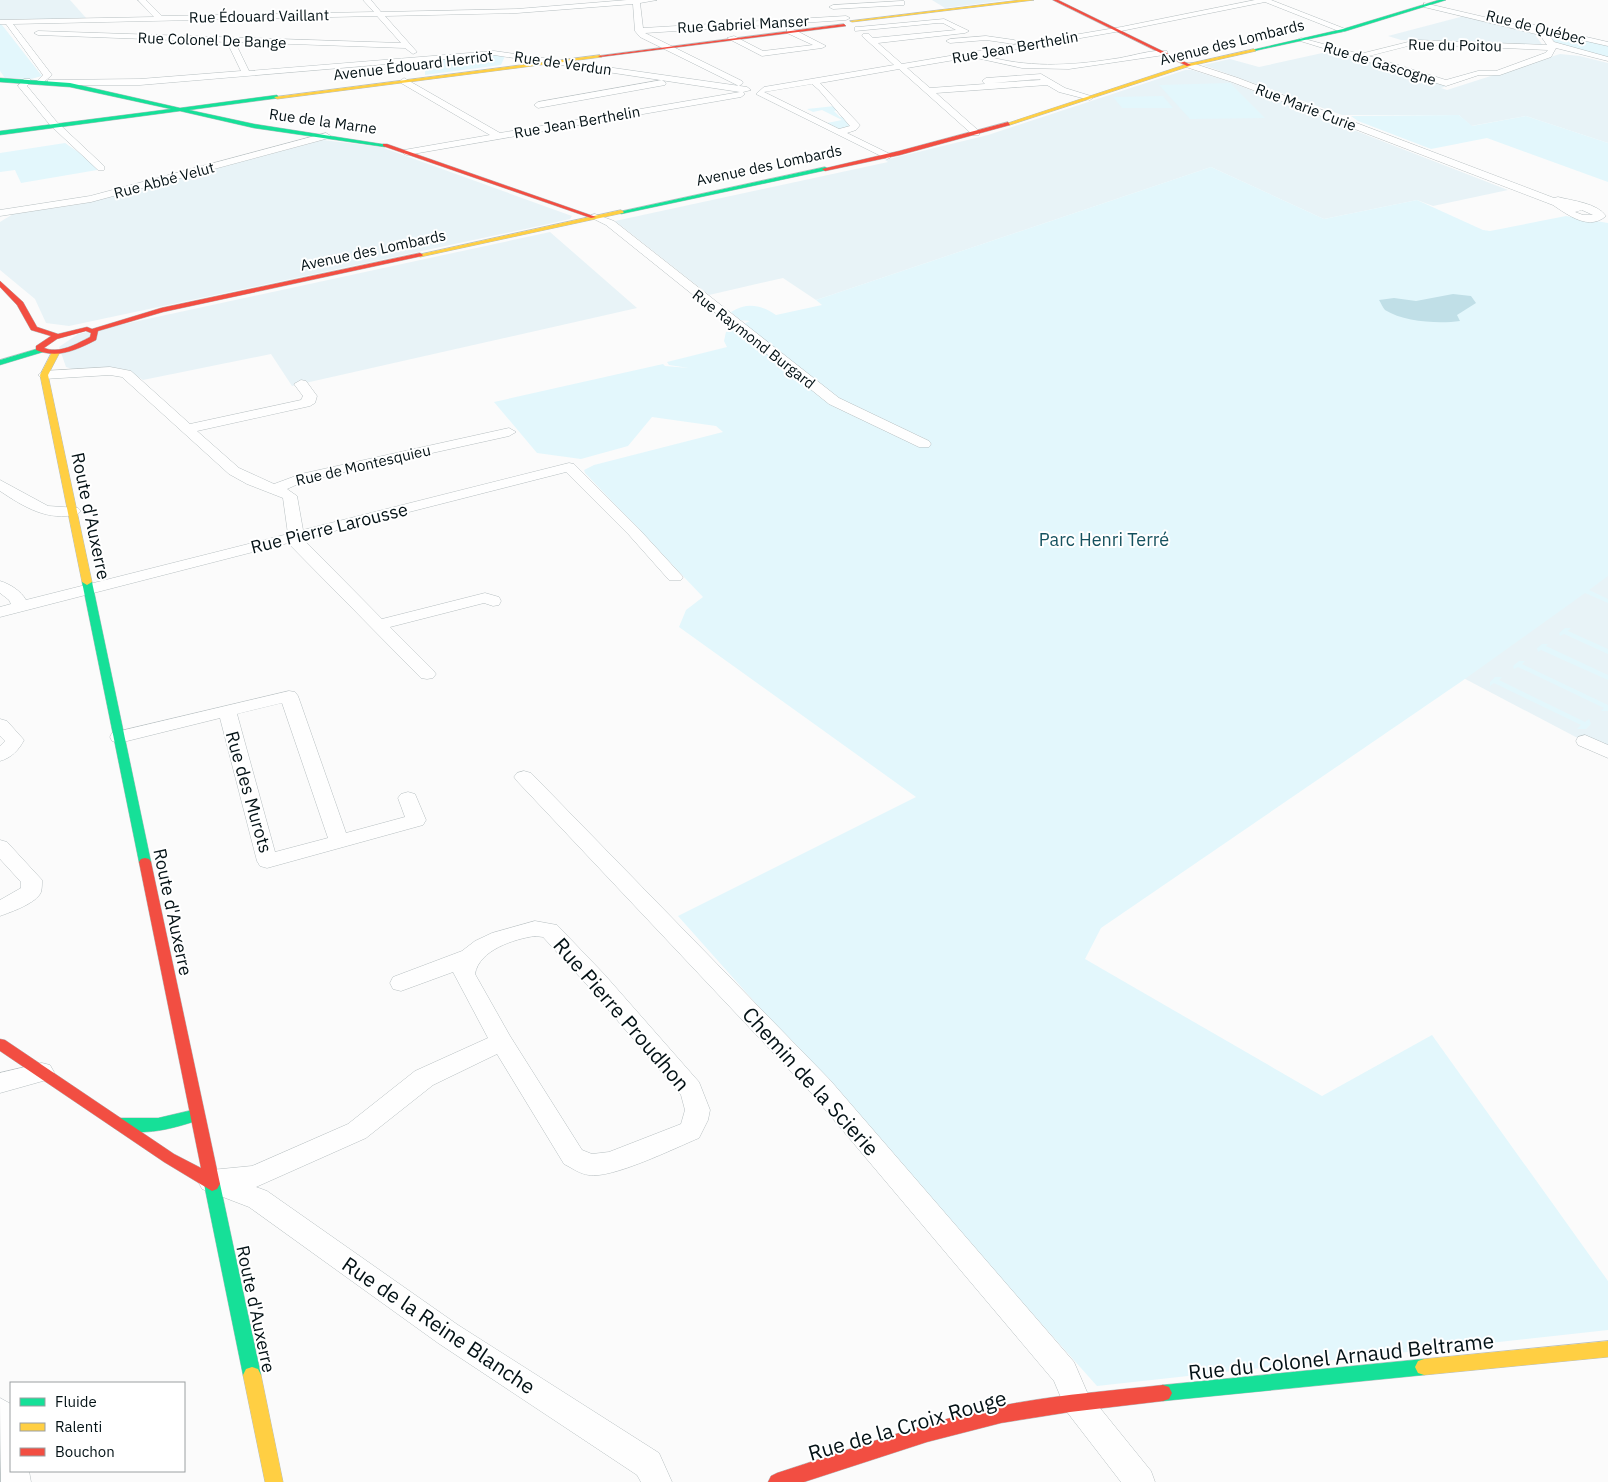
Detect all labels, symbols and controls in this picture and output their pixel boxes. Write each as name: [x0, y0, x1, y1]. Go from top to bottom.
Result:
street label: Rue Édouard Vaillant: [189, 5, 329, 27]
street label: Rue de Québec: [1484, 5, 1588, 49]
street label: Rue Gabriel Manser: [677, 11, 810, 37]
street label: Avenue des Lombards: [1158, 15, 1306, 69]
street label: Rue Jean Berthelin: [950, 27, 1080, 67]
street label: Rue Colonel De Bange: [137, 28, 287, 52]
street label: Rue du Poitou: [1408, 35, 1502, 55]
street label: Rue de Gascogne: [1321, 37, 1439, 89]
street label: Avenue Édouard Herriot: [332, 46, 494, 84]
street label: Rue de Verdun: [513, 47, 613, 79]
street label: Rue Marie Curie: [1253, 79, 1359, 135]
street label: Rue Jean Berthelin: [512, 102, 642, 142]
street label: Rue de la Marne: [268, 104, 378, 138]
street label: Avenue des Lombards: [694, 140, 844, 190]
street label: Rue Abbé Velut: [112, 157, 216, 203]
street label: Avenue des Lombards: [298, 225, 448, 275]
street label: Rue Raymond Burgard: [689, 285, 819, 393]
street label: Rue de Montesquieu: [294, 440, 432, 490]
street label: Route d'Auxerre: [66, 450, 116, 582]
street label: Rue Pierre Larousse: [248, 497, 410, 559]
park label: Parc Henri Terré: [1039, 528, 1169, 551]
street label: Rue des Murots: [221, 728, 277, 856]
street label: Route d'Auxerre: [148, 846, 198, 978]
street label: Rue Pierre Proudhon: [548, 931, 696, 1097]
street label: Chemin de la Scierie: [737, 1000, 885, 1162]
street label: Route d'Auxerre: [231, 1243, 281, 1375]
street label: Rue de la Reine Blanche: [337, 1250, 541, 1400]
street label: Rue du Colonel Arnaud Beltrame: [1187, 1326, 1495, 1386]
legend: [10, 1382, 185, 1472]
street label: Rue de la Croix Rouge: [805, 1383, 1009, 1467]
text: Fluide: [55, 1392, 97, 1411]
text: Ralenti: [55, 1417, 102, 1436]
text: Bouchon: [55, 1442, 115, 1461]

